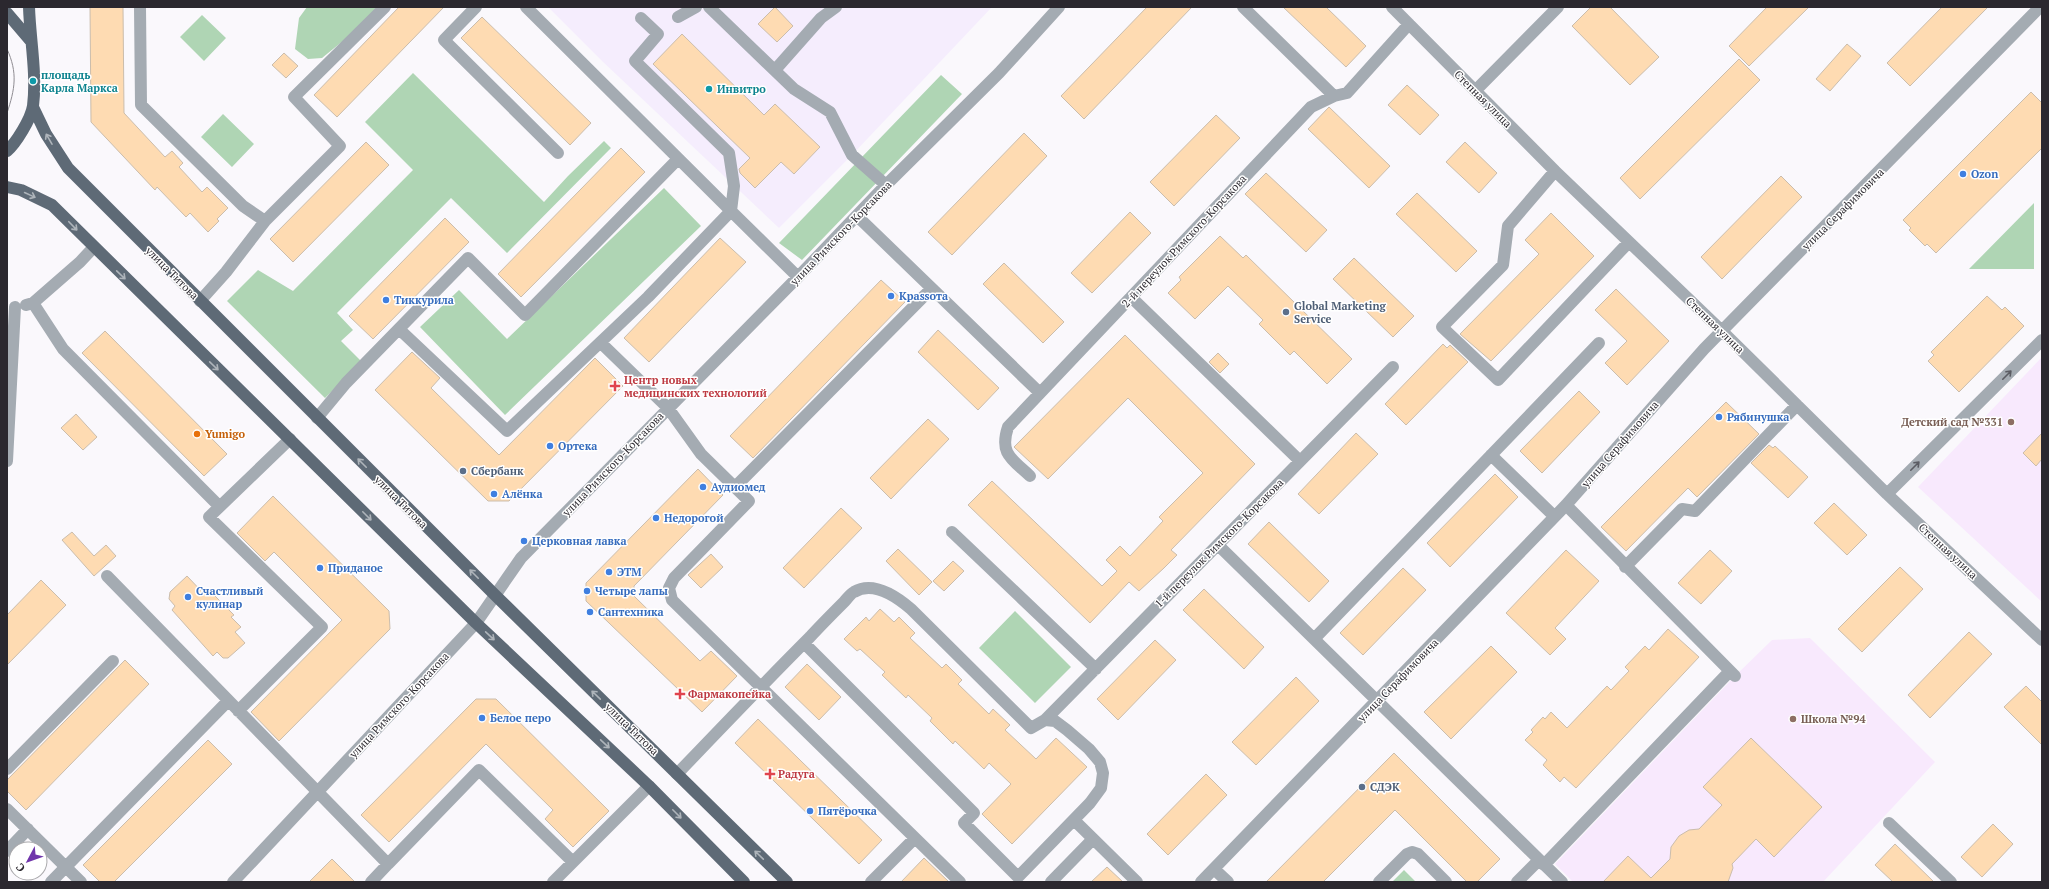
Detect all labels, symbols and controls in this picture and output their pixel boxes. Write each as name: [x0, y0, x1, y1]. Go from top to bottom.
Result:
street label: Степная улица: [1451, 67, 1515, 131]
place label: площадь Карла Маркса: [41, 68, 118, 95]
marker: площадь Карла Маркса: [28, 76, 38, 86]
place label: Инвитро: [717, 82, 766, 96]
marker: Инвитро: [704, 84, 714, 94]
one-way arrow: [44, 133, 52, 145]
street label: улица Серафимовича: [1798, 165, 1887, 254]
place label: Ozon: [1971, 167, 1998, 181]
marker: Ozon: [1958, 169, 1968, 179]
street label: 2-й переулок Римского-Корсакова: [1119, 171, 1250, 310]
street label: улица Римского-Корсакова: [787, 178, 895, 289]
one-way arrow: [24, 192, 36, 199]
one-way arrow: [68, 221, 78, 231]
street label: улица Титова: [142, 243, 202, 303]
one-way arrow: [116, 270, 126, 280]
place label: Краssота: [899, 289, 948, 303]
marker: Краssота: [886, 291, 896, 301]
place label: Тиккурила: [394, 293, 454, 307]
street label: Степная улица: [1683, 294, 1747, 357]
marker: Тиккурила: [381, 295, 391, 305]
place label: Global Marketing Service: [1294, 299, 1387, 326]
marker: Global Marketing Service: [1281, 307, 1291, 317]
one-way arrow: [209, 361, 219, 370]
one-way arrow: [2002, 370, 2012, 379]
place label: Центр новых медицинских технологий: [624, 373, 767, 400]
marker: Центр новых медицинских технологий: [609, 380, 621, 392]
street label: улица Серафимовича: [1578, 397, 1662, 491]
street label: улица Римского-Корсакова: [559, 409, 667, 520]
place label: Рябинушка: [1727, 410, 1789, 424]
marker: Рябинушка: [1714, 412, 1724, 422]
place label: Детский сад №331: [1901, 415, 2003, 429]
marker: Детский сад №331: [2006, 417, 2016, 427]
place label: Yumigo: [205, 427, 246, 441]
marker: Yumigo: [192, 429, 202, 439]
place label: Ортека: [558, 439, 597, 453]
marker: Ортека: [545, 441, 555, 451]
one-way arrow: [357, 458, 367, 468]
one-way arrow: [1910, 461, 1920, 471]
place label: Сбербанк: [471, 464, 524, 478]
marker: Сбербанк: [458, 466, 468, 476]
street label: улица Титова: [371, 472, 431, 532]
street label: 1-й переулок Римского-Корсакова: [1152, 475, 1287, 610]
place label: Аудиомед: [711, 480, 766, 494]
marker: Аудиомед: [698, 482, 708, 492]
place label: Алёнка: [502, 487, 543, 501]
marker: Алёнка: [489, 489, 499, 499]
one-way arrow: [362, 511, 372, 520]
place label: Недорогой: [664, 511, 724, 525]
marker: Недорогой: [651, 513, 661, 523]
street label: Степная улица: [1916, 520, 1981, 582]
place label: Церковная лавка: [532, 534, 627, 548]
marker: Церковная лавка: [519, 536, 529, 546]
place label: Приданое: [328, 561, 383, 575]
marker: Приданое: [315, 563, 325, 573]
place label: ЭТМ: [617, 565, 642, 579]
marker: ЭТМ: [604, 567, 614, 577]
one-way arrow: [469, 569, 479, 579]
place label: Счастливый кулинар: [196, 584, 264, 611]
place label: Четыре лапы: [595, 584, 668, 598]
marker: Четыре лапы: [582, 586, 592, 596]
marker: Счастливый кулинар: [183, 592, 193, 602]
place label: Сантехника: [598, 605, 664, 619]
marker: Сантехника: [585, 607, 595, 617]
one-way arrow: [485, 631, 495, 641]
street label: улица Серафимовича: [1354, 635, 1442, 725]
street label: улица Римского-Корсакова: [346, 649, 452, 762]
place label: Фармакопейка: [688, 687, 771, 701]
marker: Фармакопейка: [675, 689, 685, 699]
one-way arrow: [591, 690, 601, 700]
street label: улица Титова: [602, 699, 662, 758]
place label: Белое перо: [490, 711, 551, 725]
place label: Школа №94: [1801, 712, 1866, 726]
marker: Белое перо: [477, 713, 487, 723]
marker: Школа №94: [1788, 714, 1798, 724]
one-way arrow: [600, 740, 610, 749]
place label: Радуга: [778, 767, 815, 781]
marker: Радуга: [765, 769, 775, 779]
place label: СДЭК: [1370, 780, 1400, 794]
marker: СДЭК: [1357, 782, 1367, 792]
place label: Пятёрочка: [818, 804, 877, 818]
marker: Пятёрочка: [805, 806, 815, 816]
one-way arrow: [672, 809, 681, 819]
north arrow: [8, 841, 48, 881]
one-way arrow: [754, 850, 764, 860]
text: С: [13, 860, 28, 875]

